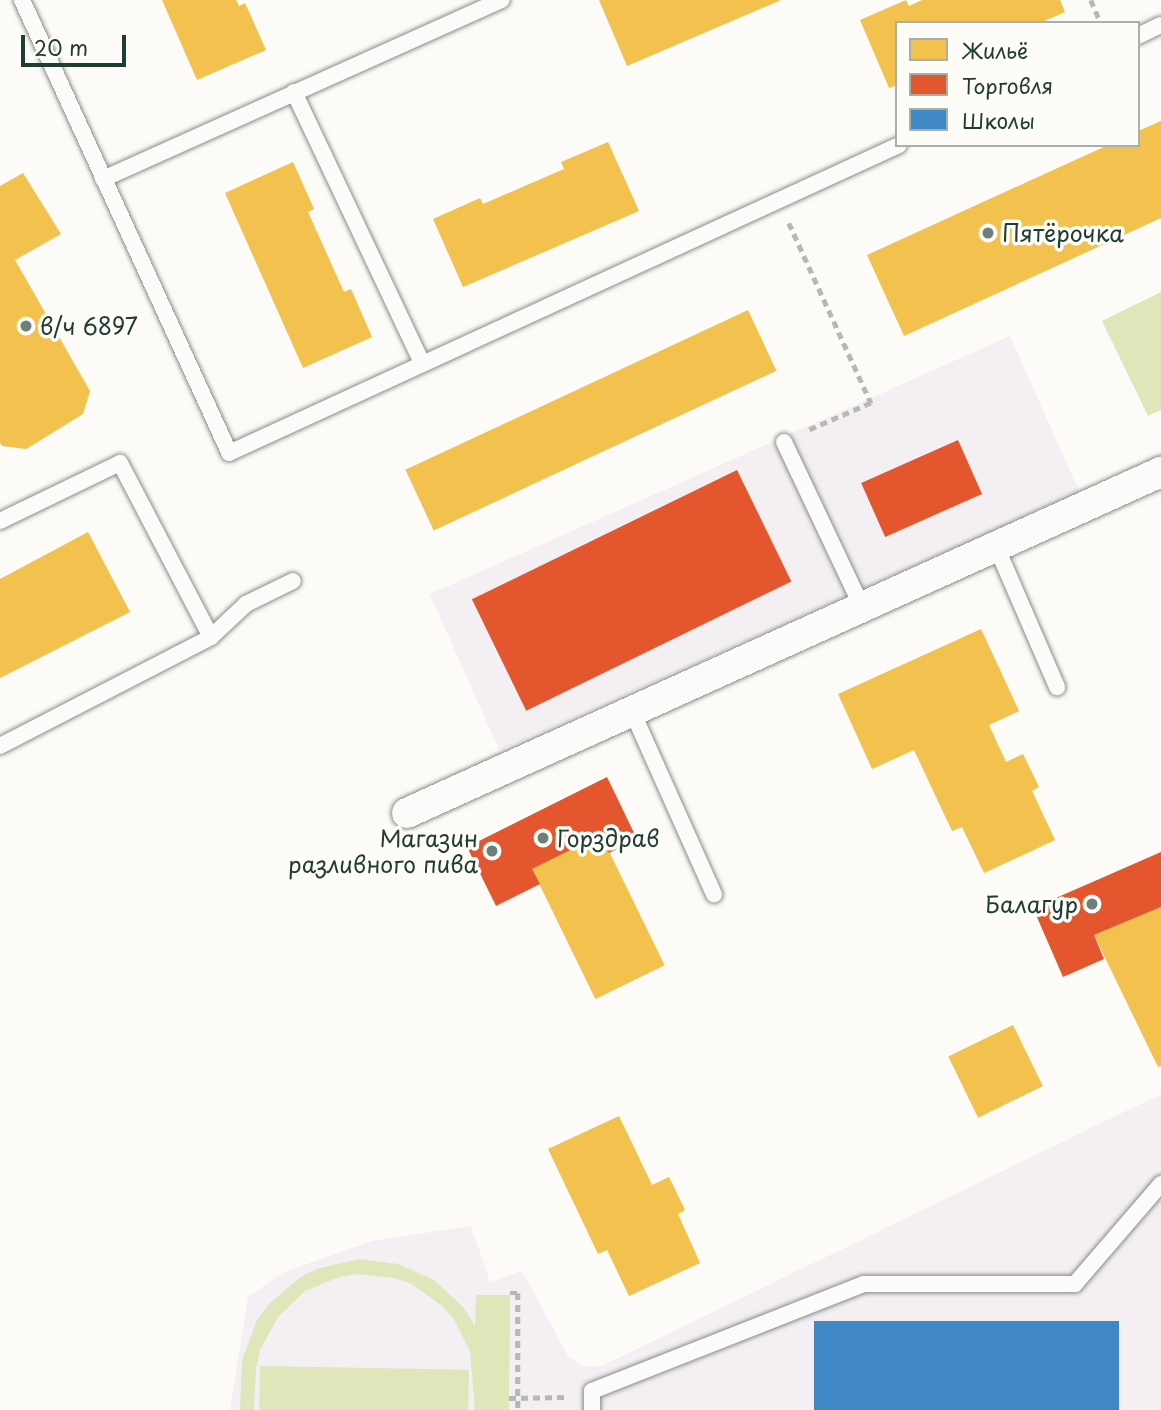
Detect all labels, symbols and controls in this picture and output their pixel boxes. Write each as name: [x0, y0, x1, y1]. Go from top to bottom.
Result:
scale bar: [24, 21, 130, 65]
legend: [895, 21, 1140, 147]
text: 20 m: [34, 31, 88, 63]
text: Жильё: [962, 34, 1028, 66]
text: Торговля: [962, 69, 1053, 101]
text: Школы: [962, 104, 1035, 136]
place label: Пятёрочка: [1002, 219, 1124, 247]
marker: Пятёрочка: [980, 225, 996, 241]
place label: в/ч 6897: [40, 312, 138, 340]
marker: в/ч 6897: [18, 318, 34, 334]
place label: Магазин разливного пива: [288, 824, 478, 878]
place label: Горздрав: [557, 824, 659, 852]
marker: Горздрав: [535, 830, 551, 846]
marker: Магазин разливного пива: [484, 843, 500, 859]
place label: Балагур: [985, 890, 1078, 918]
marker: Балагур: [1084, 896, 1100, 912]

